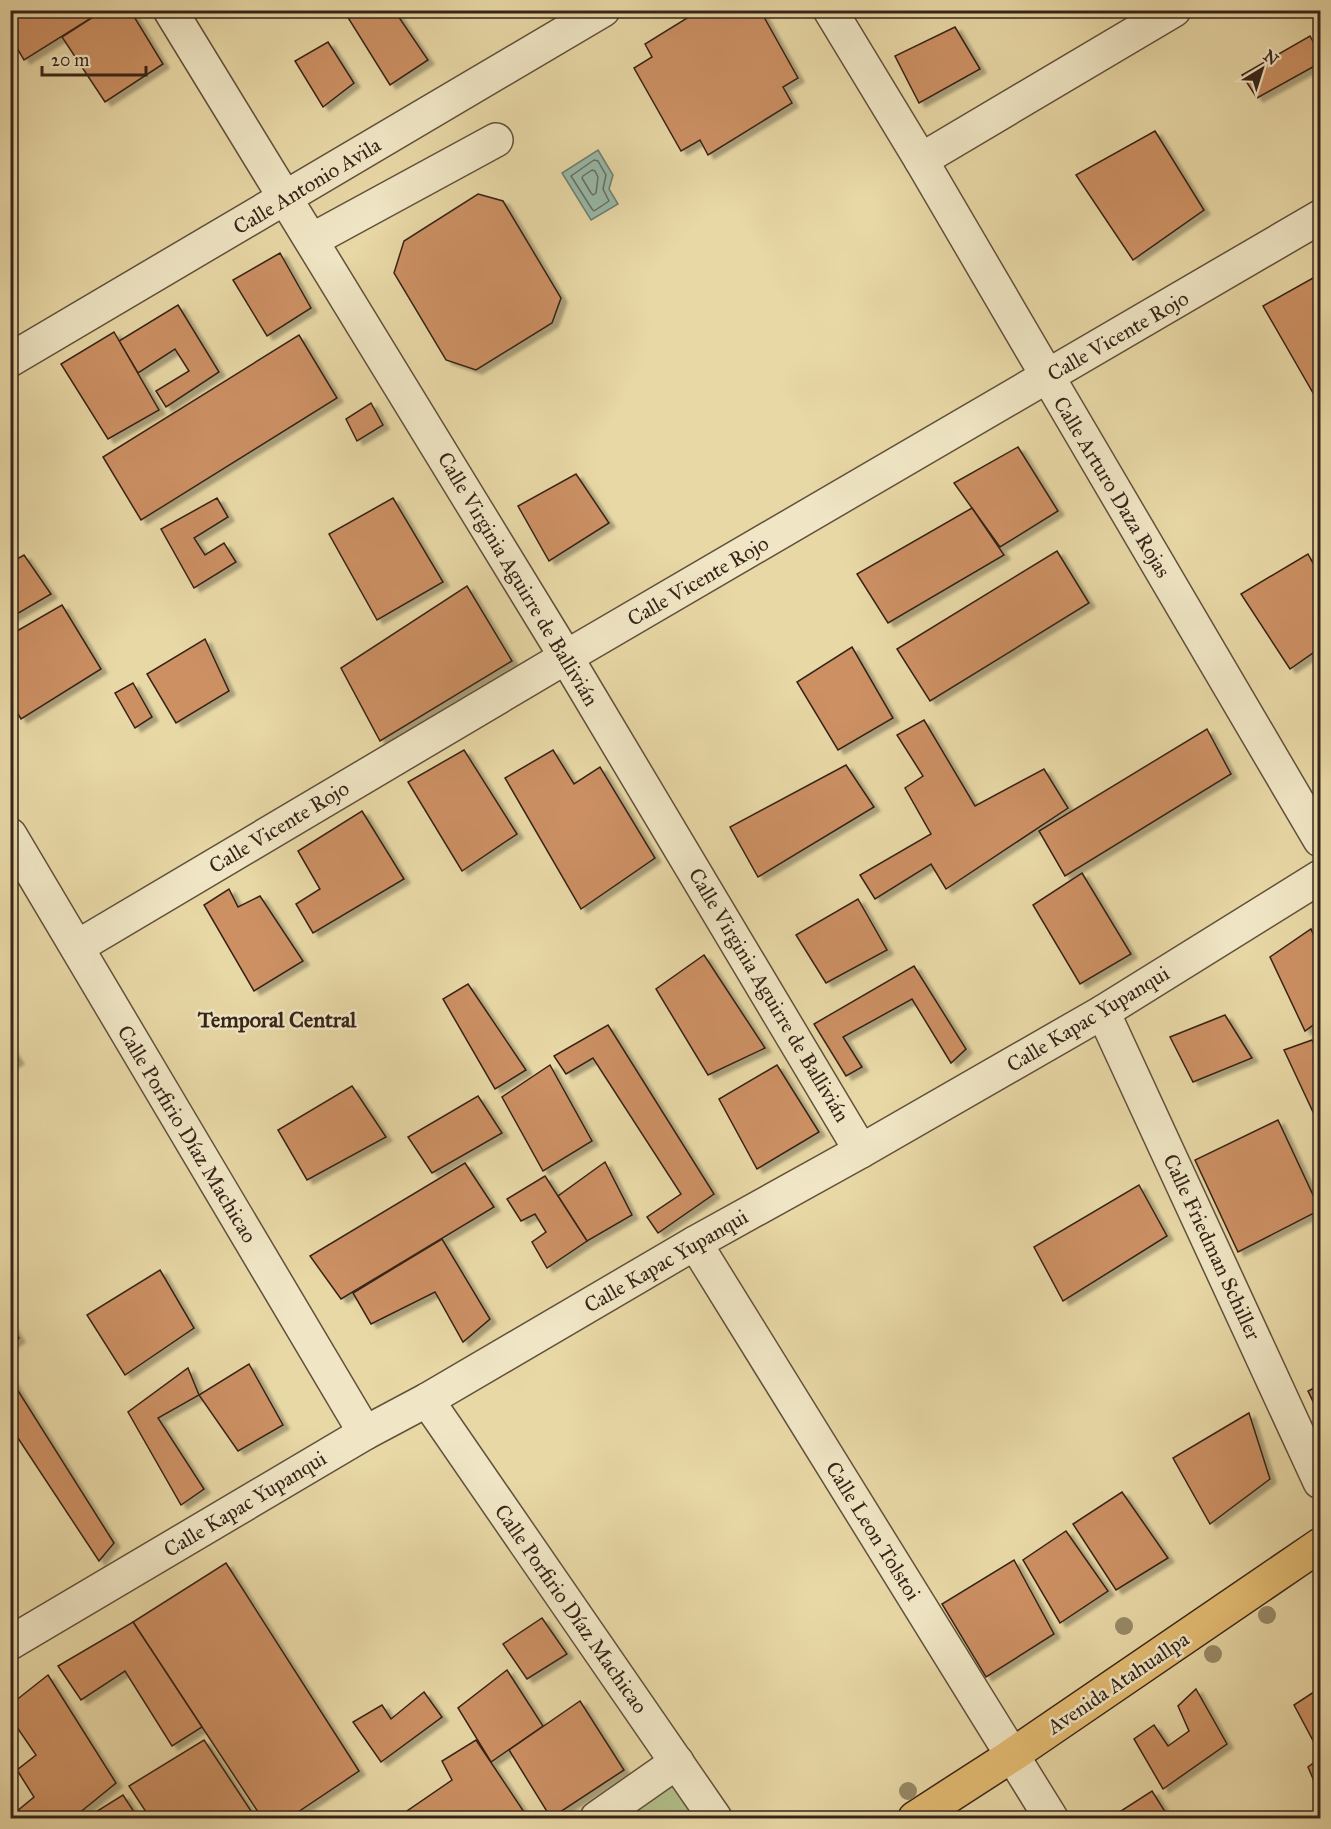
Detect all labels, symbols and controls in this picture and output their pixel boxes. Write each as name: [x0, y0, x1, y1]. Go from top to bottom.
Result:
scale bar: [42, 39, 146, 77]
north arrow: [1232, 39, 1292, 99]
text: N: [1260, 46, 1282, 69]
text: 20 m: [51, 49, 89, 71]
street label: Calle Antonio Avila: [229, 132, 386, 240]
street label: Calle Vicente Rojo: [1043, 285, 1193, 387]
street label: Calle Arturo Daza Rojas: [1048, 392, 1176, 582]
street label: Calle Virginia Aguirre de Ballivián: [432, 447, 604, 711]
street label: Calle Vicente Rojo: [623, 530, 773, 632]
street label: Calle Vicente Rojo: [204, 775, 354, 879]
street label: Calle Virginia Aguirre de Ballivián: [683, 863, 855, 1127]
street label: Calle Kapac Yupanqui: [1002, 960, 1174, 1078]
district label: Temporal Central: [197, 1006, 357, 1033]
street label: Calle Porfirio Díaz Machicao: [112, 1020, 263, 1248]
street label: Calle Friedman Schiller: [1157, 1150, 1267, 1344]
street label: Calle Kapac Yupanqui: [579, 1203, 753, 1319]
street label: Calle Kapac Yupanqui: [159, 1445, 331, 1563]
street label: Calle Leon Tolstoi: [820, 1457, 926, 1606]
street label: Calle Porfirio Díaz Machicao: [489, 1499, 653, 1719]
street label: Avenida Atahuallpa: [1041, 1626, 1194, 1741]

